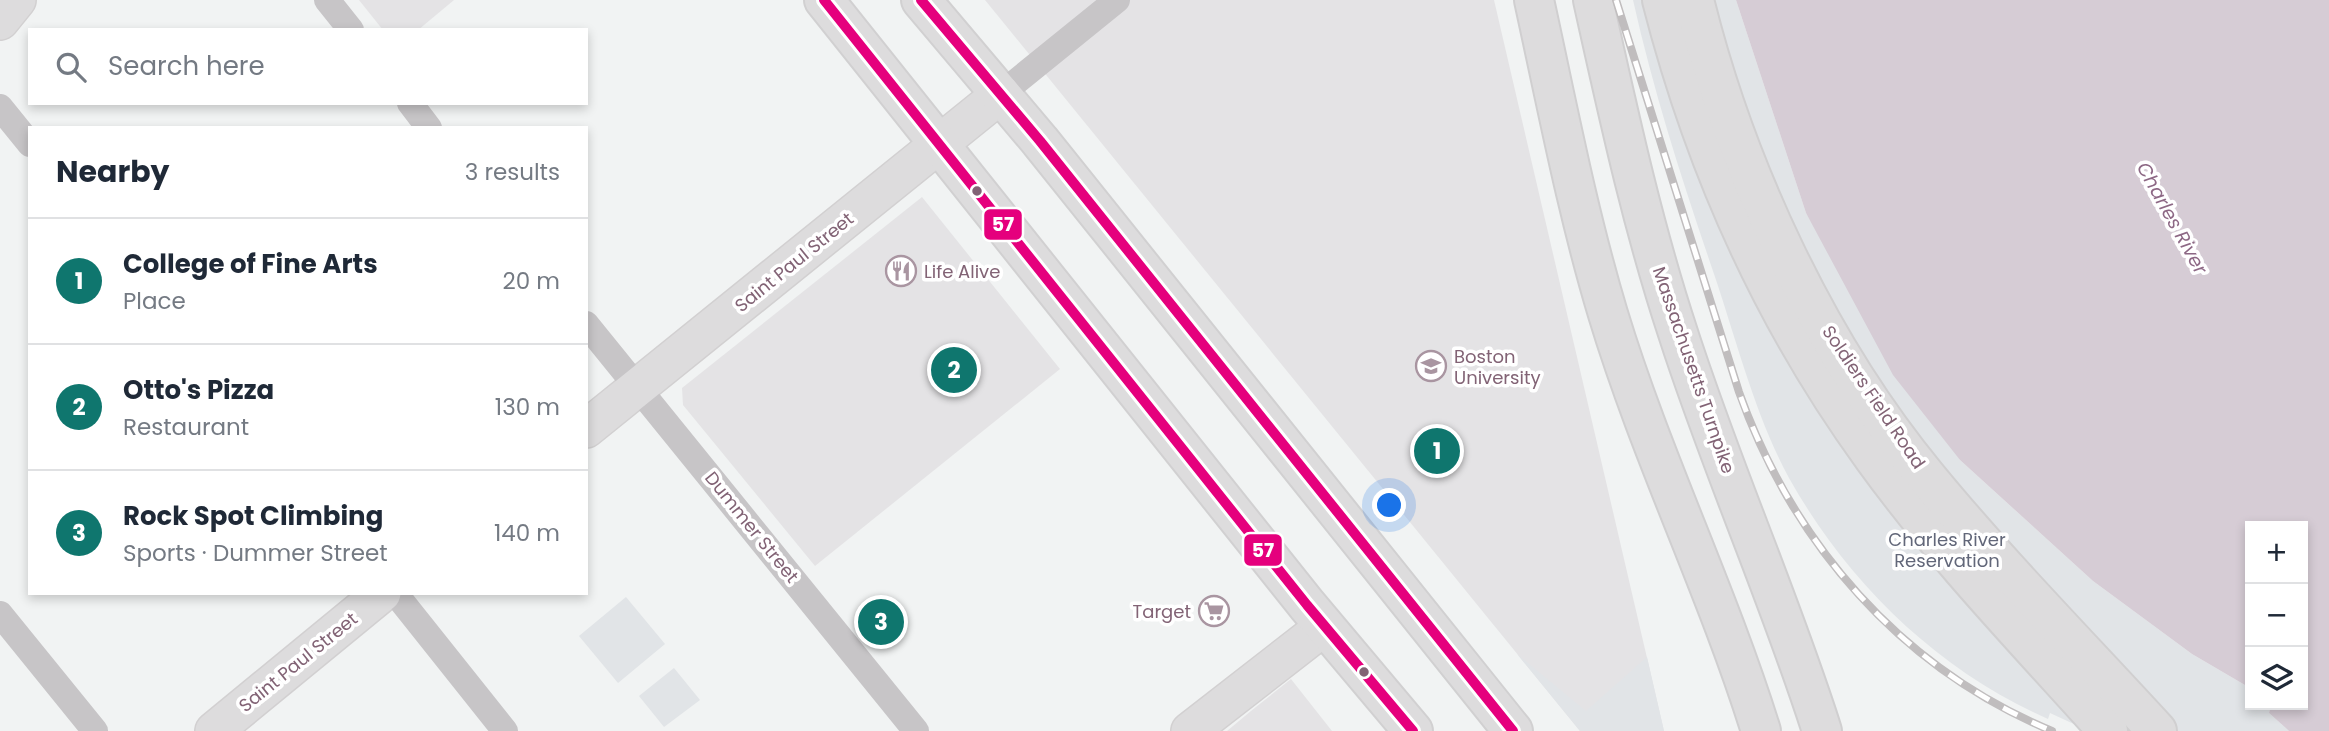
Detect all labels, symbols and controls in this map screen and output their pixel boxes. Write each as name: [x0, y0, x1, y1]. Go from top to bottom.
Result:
search box: [28, 28, 588, 105]
icon: search: [52, 48, 90, 86]
text: Search here: [108, 48, 265, 84]
text: Nearby: [56, 150, 170, 193]
text: 3 results: [465, 156, 560, 188]
water label: Charles River: [2130, 157, 2214, 280]
unlabelled marker: [970, 184, 984, 198]
street label: Saint Paul Street: [729, 206, 859, 318]
line badge: 57: [983, 208, 1023, 241]
text: 57: [992, 211, 1014, 238]
text: College of Fine Arts: [123, 246, 378, 282]
restaurant icon: Life Alive: [884, 254, 918, 288]
place label: Life Alive: [924, 259, 1000, 284]
street label: Massachusetts Turnpike: [1647, 263, 1741, 477]
text: 1: [75, 265, 83, 297]
text: 20 m: [502, 265, 560, 297]
text: Place: [123, 285, 186, 317]
street label: Soldiers Field Road: [1817, 320, 1931, 474]
pin: 2: [931, 344, 977, 396]
place label: Boston University: [1454, 344, 1541, 390]
school or university icon: Boston University: [1414, 349, 1448, 383]
text: Otto's Pizza: [123, 372, 274, 408]
text: 2: [72, 391, 86, 423]
text: 130 m: [495, 391, 560, 423]
text: Restaurant: [123, 411, 249, 443]
pin: 1: [1414, 425, 1460, 477]
street label: Dummer Street: [699, 466, 805, 588]
your location: [1372, 488, 1406, 522]
text: Rock Spot Climbing: [123, 498, 383, 534]
text: 3: [72, 517, 86, 549]
text: 140 m: [494, 517, 560, 549]
map controls: [2245, 521, 2308, 710]
button: +: [2245, 521, 2308, 584]
park label: Charles River Reservation: [1888, 527, 2006, 573]
line badge: 57: [1243, 533, 1283, 567]
text: Sports · Dummer Street: [123, 537, 388, 569]
text: 57: [1252, 537, 1274, 564]
button: −: [2245, 584, 2308, 647]
supermarket icon: Target: [1197, 594, 1231, 628]
pin: 3: [858, 596, 904, 648]
place label: Target: [1133, 599, 1191, 624]
street label: Saint Paul Street: [233, 606, 363, 718]
button: layers: [2245, 647, 2308, 710]
unlabelled marker: [1357, 665, 1371, 679]

